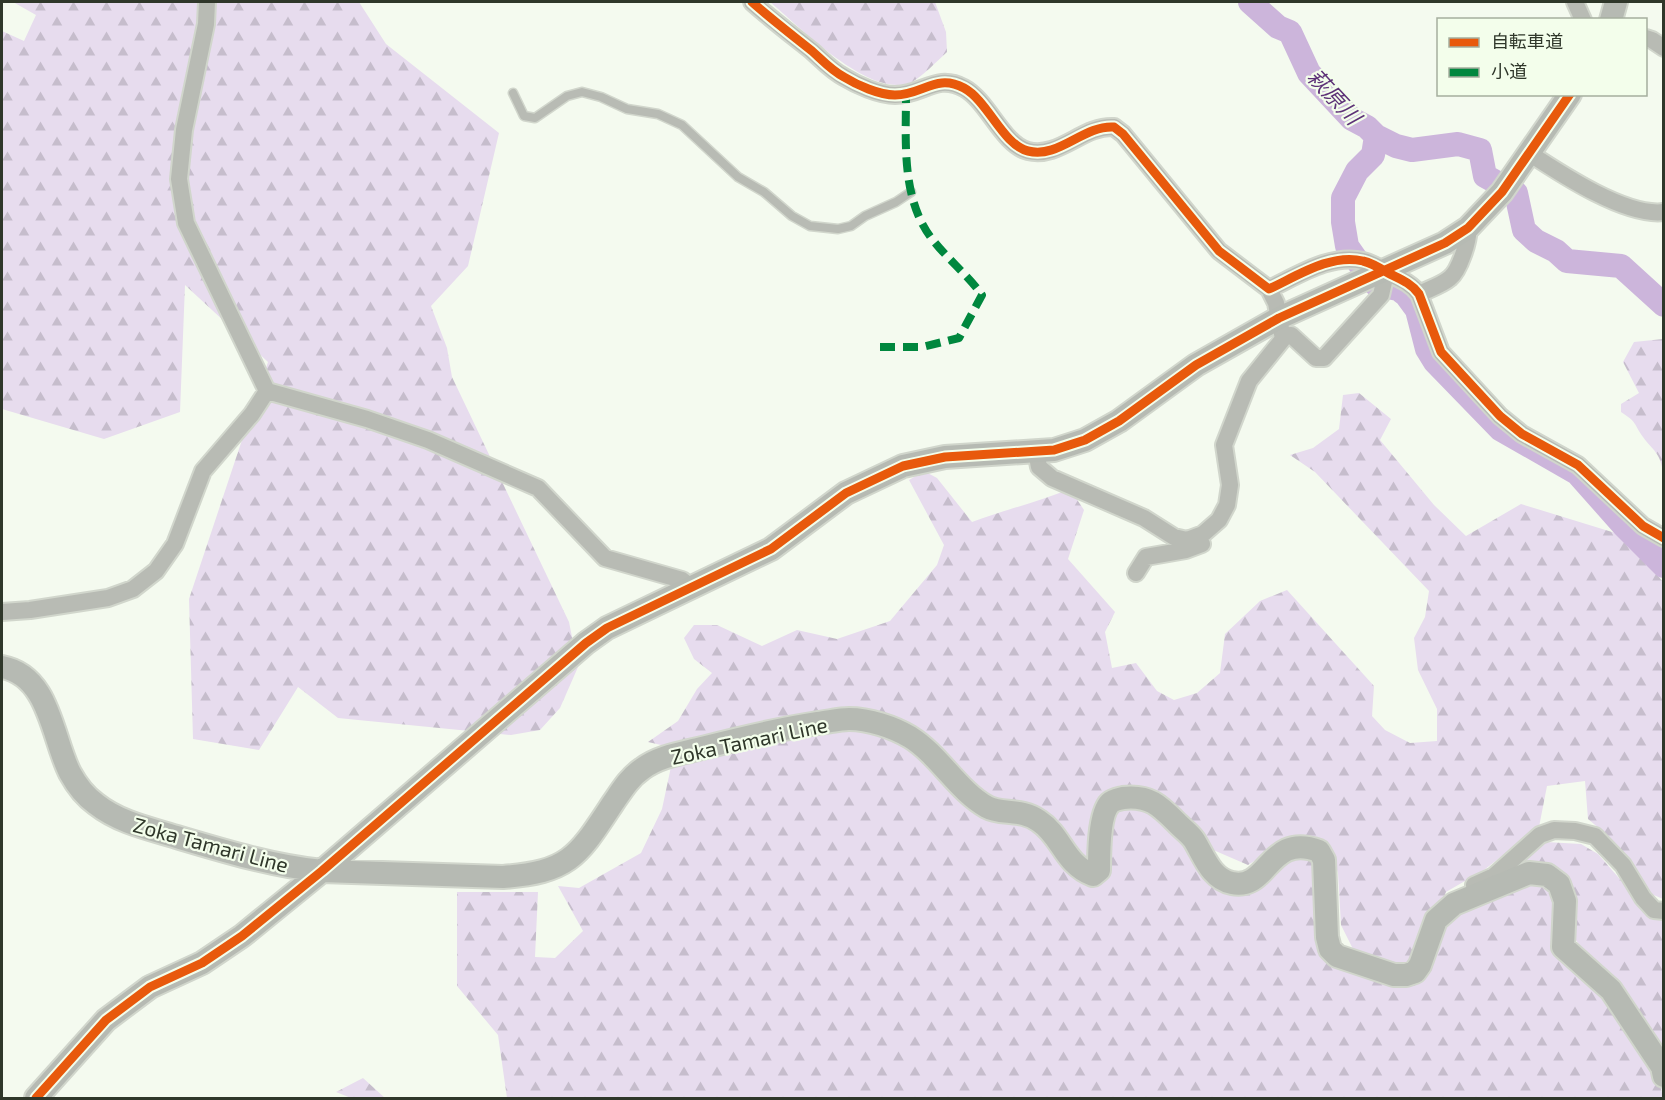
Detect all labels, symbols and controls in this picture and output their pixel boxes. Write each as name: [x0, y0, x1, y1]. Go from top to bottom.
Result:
legend: [1437, 18, 1647, 96]
text: 自転車道: [1491, 30, 1563, 52]
text: 小道: [1491, 60, 1527, 82]
water label: 萩原川: [1303, 63, 1368, 130]
street label: Zoka Tamari Line: [668, 711, 830, 769]
street label: Zoka Tamari Line: [131, 811, 291, 877]

